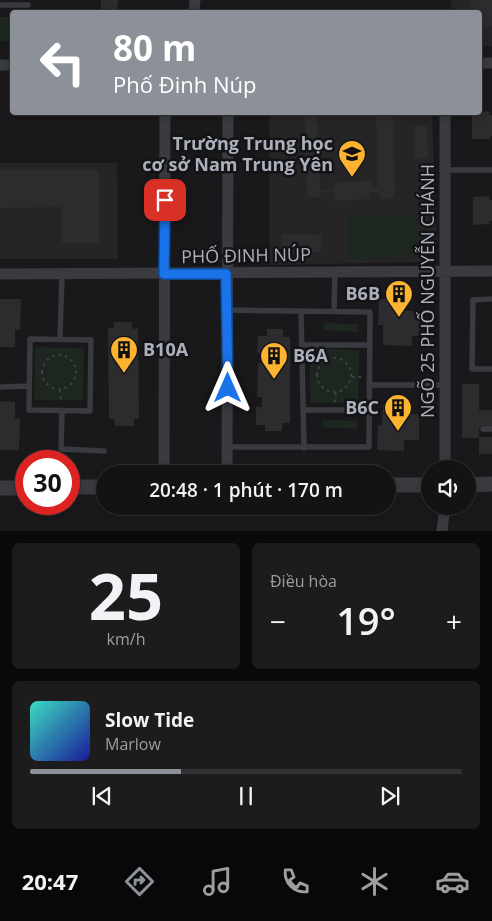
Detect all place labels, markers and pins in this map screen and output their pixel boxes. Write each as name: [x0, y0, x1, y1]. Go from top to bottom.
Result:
place label: Trường Trung học cơ sở Nam Trung Yên: [142, 131, 333, 176]
school or university icon: Trường Trung học cơ sở Nam Trung Yên: [337, 139, 367, 178]
pin: [144, 179, 186, 221]
building icon: B6B: [384, 279, 414, 318]
place label: B6B: [346, 281, 380, 305]
building icon: B10A: [109, 335, 139, 374]
place label: B10A: [143, 337, 189, 361]
building icon: B6A: [259, 341, 289, 380]
place label: B6A: [293, 343, 328, 367]
building icon: B6C: [383, 393, 413, 432]
place label: B6C: [345, 395, 379, 419]

